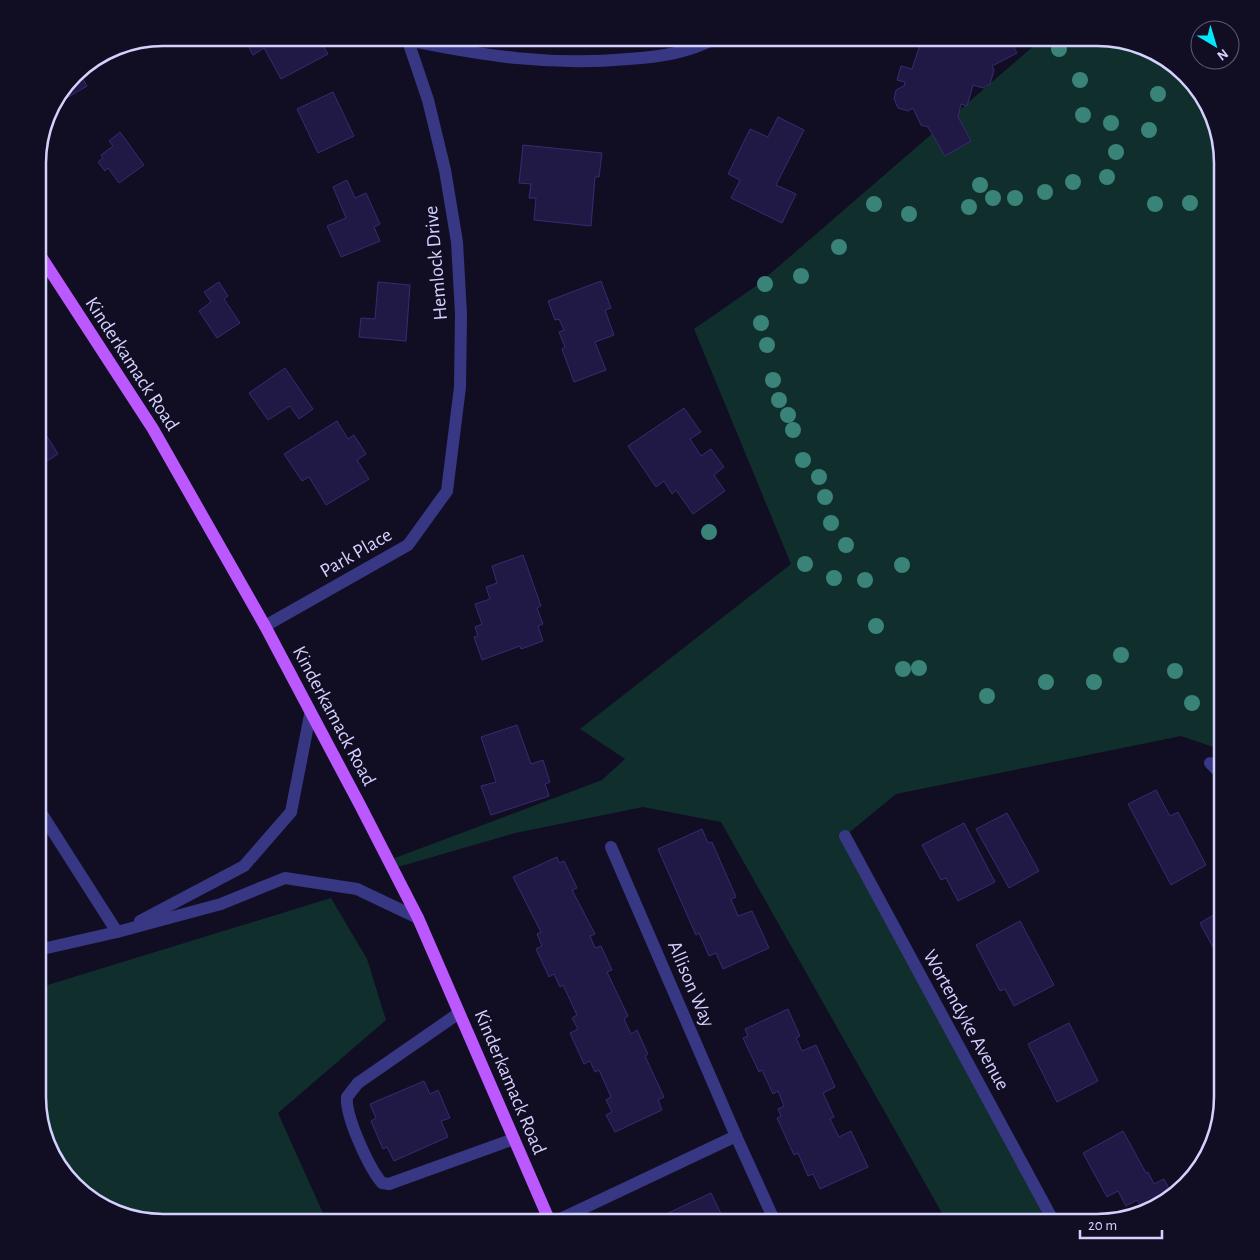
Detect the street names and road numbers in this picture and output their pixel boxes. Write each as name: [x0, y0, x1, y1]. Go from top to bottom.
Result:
street label: Hemlock Drive: [421, 205, 451, 321]
street label: Kinderkamack Road: [81, 294, 183, 434]
street label: Park Place: [317, 525, 395, 581]
street label: Kinderkamack Road: [289, 643, 379, 789]
street label: Allison Way: [664, 938, 718, 1030]
street label: Wortendyke Avenue: [919, 946, 1013, 1094]
street label: Kinderkamack Road: [471, 1007, 549, 1157]

